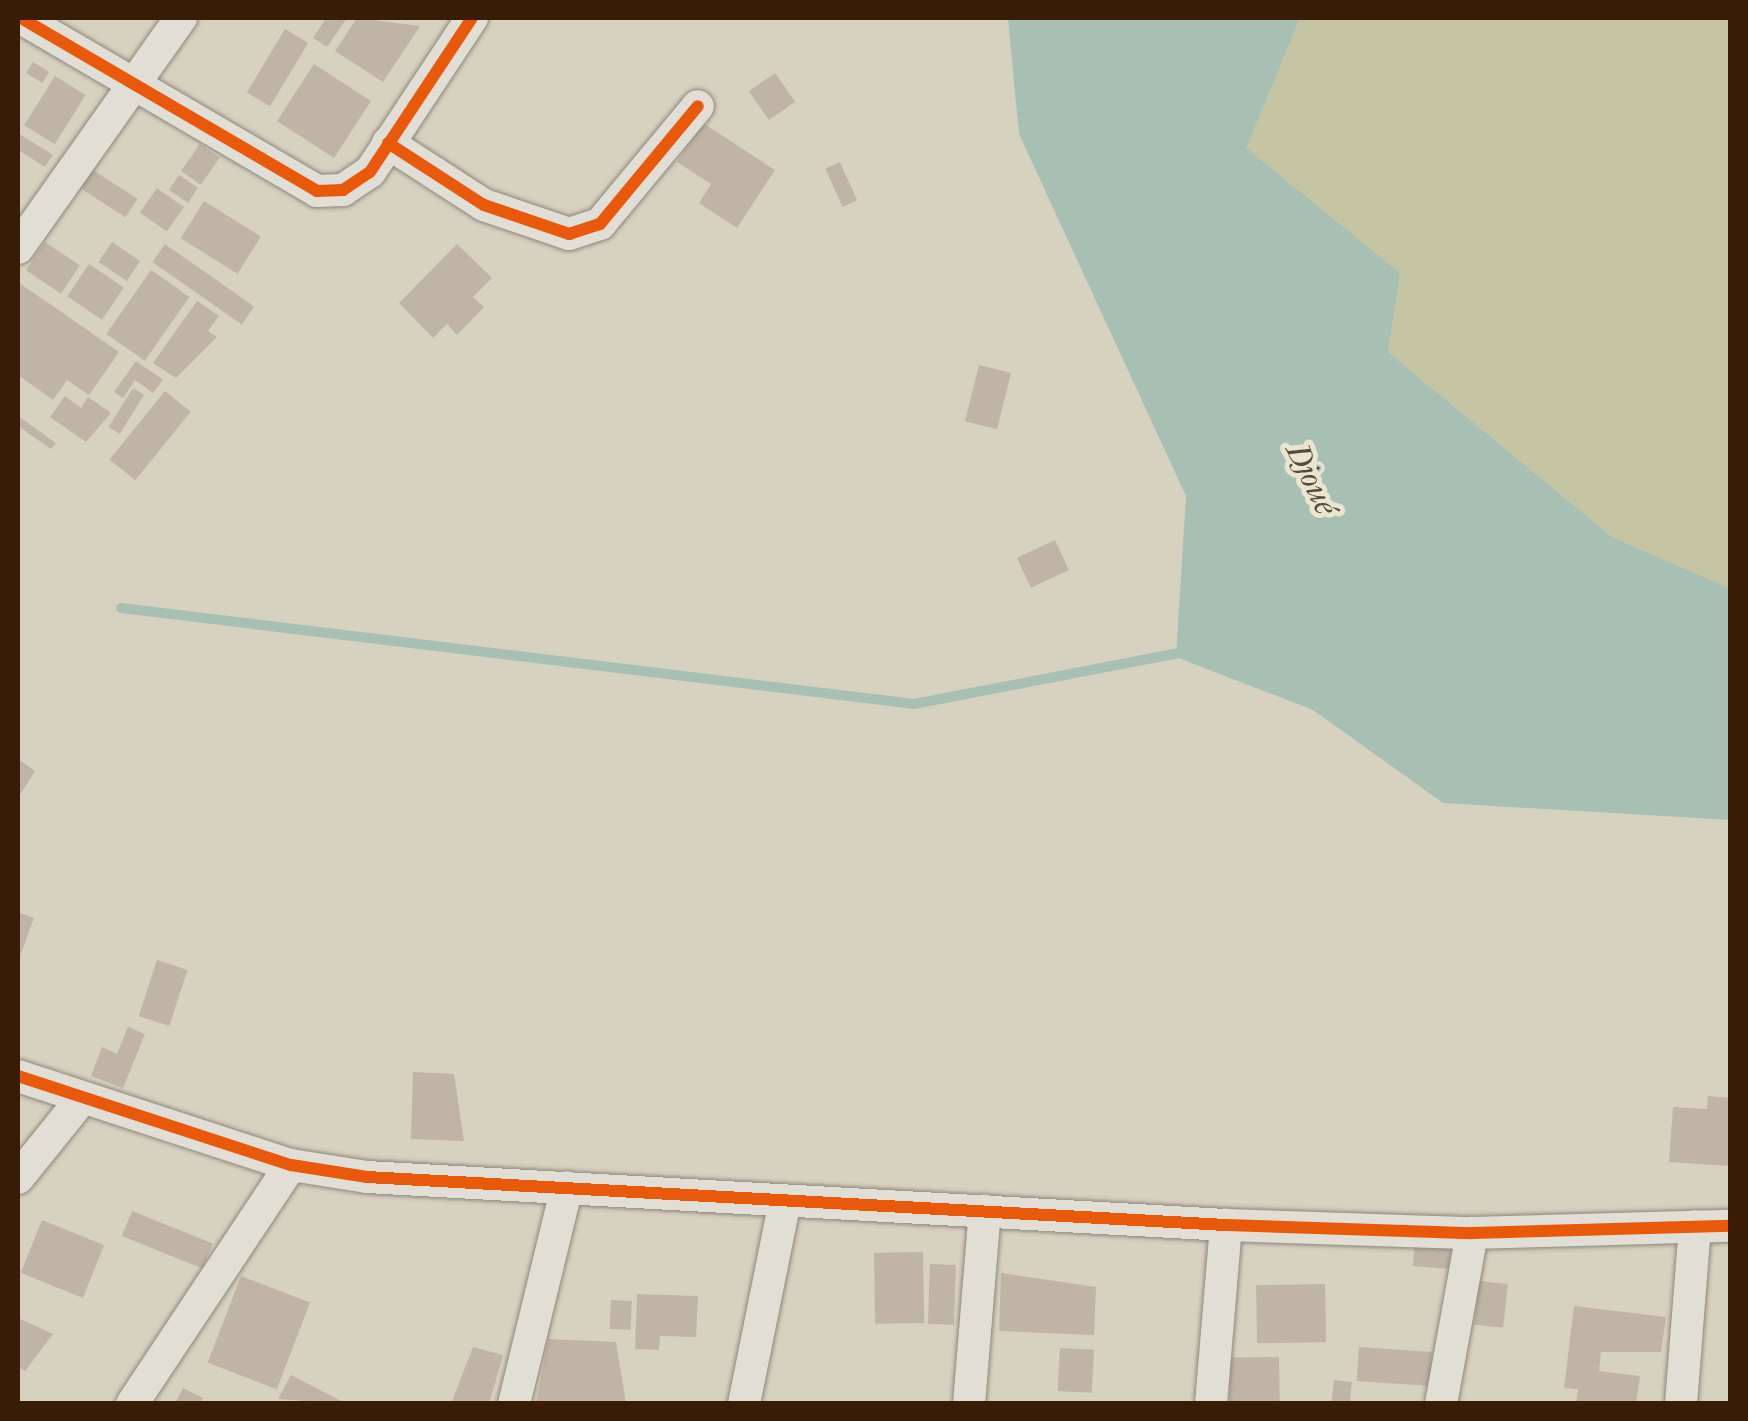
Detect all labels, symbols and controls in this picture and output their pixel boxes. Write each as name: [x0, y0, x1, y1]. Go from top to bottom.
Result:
water label: Djoué: [1277, 437, 1345, 521]

